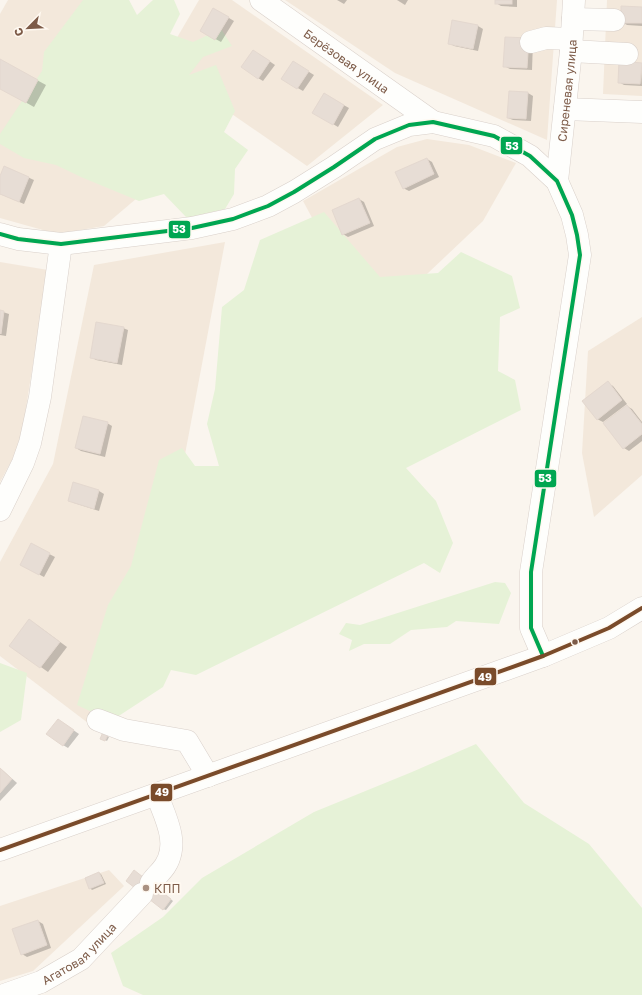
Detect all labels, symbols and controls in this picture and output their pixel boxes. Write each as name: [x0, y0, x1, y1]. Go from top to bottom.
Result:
north arrow: [8, 8, 48, 48]
street label: Берёзовая улица: [301, 25, 392, 96]
text: С: [11, 26, 26, 38]
street label: Сиреневая улица: [554, 39, 579, 142]
line badge: 53: [500, 136, 523, 155]
text: 53: [505, 139, 519, 152]
line badge: 53: [168, 220, 191, 239]
text: 53: [172, 222, 186, 235]
line badge: 53: [534, 469, 557, 488]
text: 53: [538, 471, 552, 484]
unlabelled marker: [570, 637, 580, 647]
line badge: 49: [474, 667, 497, 686]
text: 49: [478, 670, 492, 683]
line badge: 49: [150, 783, 173, 802]
text: 49: [155, 785, 169, 798]
place label: КПП: [154, 881, 180, 896]
marker: КПП: [141, 883, 151, 893]
street label: Агатовая улица: [39, 919, 119, 988]

